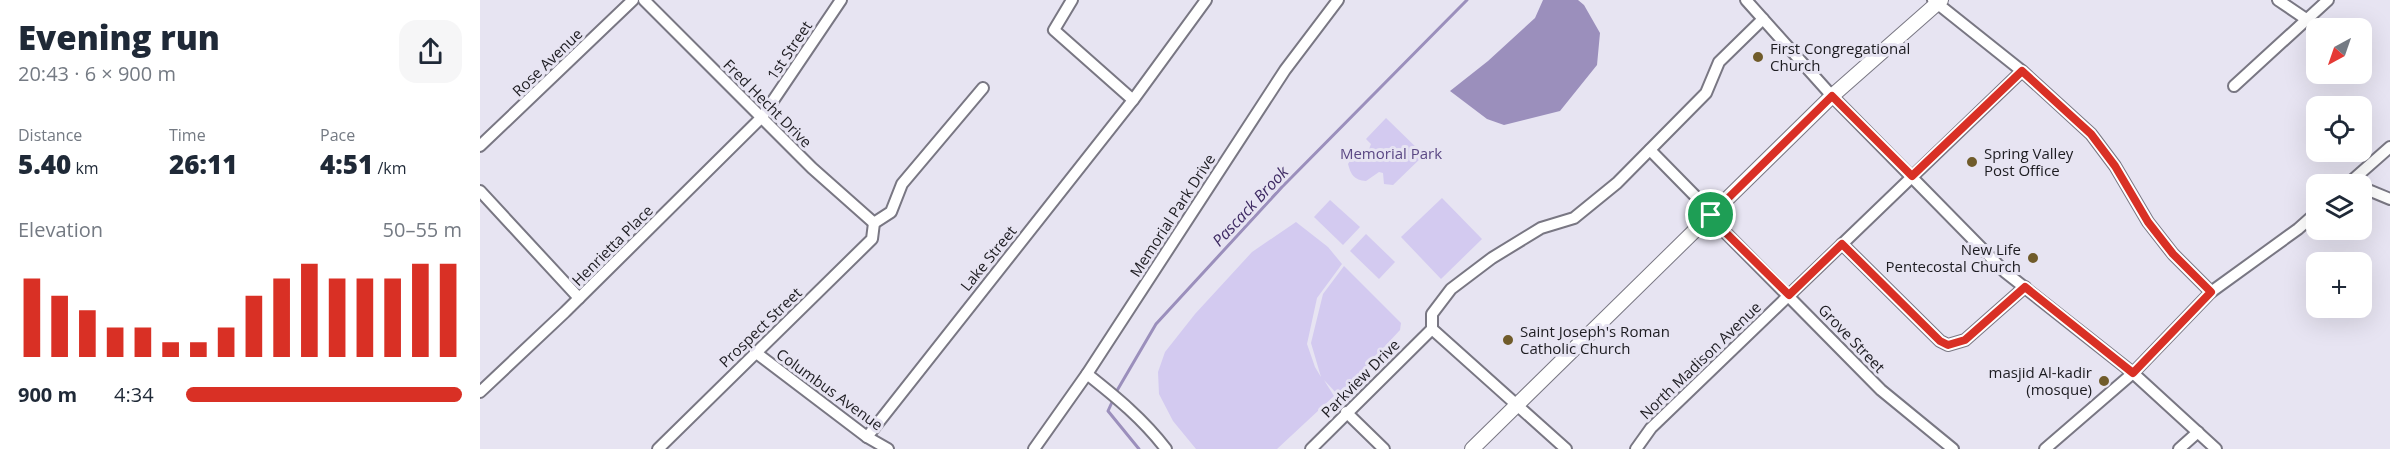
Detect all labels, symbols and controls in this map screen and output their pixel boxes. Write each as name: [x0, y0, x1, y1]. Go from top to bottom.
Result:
text: Evening run: [18, 15, 220, 60]
street label: 1st Street: [762, 17, 816, 83]
north arrow: [2306, 18, 2372, 84]
map controls: [2306, 18, 2372, 318]
button: share: [399, 20, 462, 83]
street label: Rose Avenue: [508, 24, 586, 100]
place label: First Congregational Church: [1770, 38, 1910, 75]
marker: First Congregational Church: [1751, 50, 1765, 64]
street label: Fred Hecht Drive: [719, 54, 817, 152]
text: 20:43 · 6 × 900 m: [18, 60, 176, 87]
button: locate: [2306, 96, 2372, 162]
text: Distance: [18, 124, 82, 146]
text: Time: [169, 124, 206, 146]
text: Pace: [320, 124, 355, 146]
park label: Memorial Park: [1340, 143, 1442, 163]
place label: Spring Valley Post Office: [1984, 143, 2074, 180]
text: 5.40: [18, 146, 71, 182]
text: 26:11: [169, 146, 237, 182]
text: 4:51: [320, 146, 373, 182]
street label: Memorial Park Drive: [1125, 150, 1219, 280]
marker: Spring Valley Post Office: [1965, 155, 1979, 169]
text: km: [71, 157, 99, 179]
text: /km: [373, 157, 406, 179]
water label: Pascack Brook: [1207, 160, 1294, 251]
button: layers: [2306, 174, 2372, 240]
pin: [1685, 189, 1736, 240]
icon: arrive: [1694, 198, 1727, 231]
street label: Henrietta Place: [567, 200, 657, 290]
text: Elevation: [18, 216, 103, 243]
text: 50–55 m: [383, 216, 462, 243]
street label: Lake Street: [956, 221, 1020, 295]
place label: New Life Pentecostal Church: [1886, 239, 2021, 276]
marker: New Life Pentecostal Church: [2026, 251, 2040, 265]
button: +: [2306, 252, 2372, 318]
street label: Prospect Street: [714, 283, 806, 371]
street label: North Madison Avenue: [1635, 297, 1765, 423]
street label: Grove Street: [1814, 299, 1890, 377]
place label: Saint Joseph's Roman Catholic Church: [1520, 321, 1670, 358]
marker: Saint Joseph's Roman Catholic Church: [1501, 333, 1515, 347]
street label: Parkview Drive: [1316, 334, 1404, 422]
street label: Columbus Avenue: [773, 344, 887, 434]
place label: masjid Al-kadir (mosque): [1989, 362, 2092, 399]
marker: masjid Al-kadir (mosque): [2097, 374, 2111, 388]
text: 900 m: [18, 381, 77, 408]
text: 4:34: [114, 381, 154, 408]

